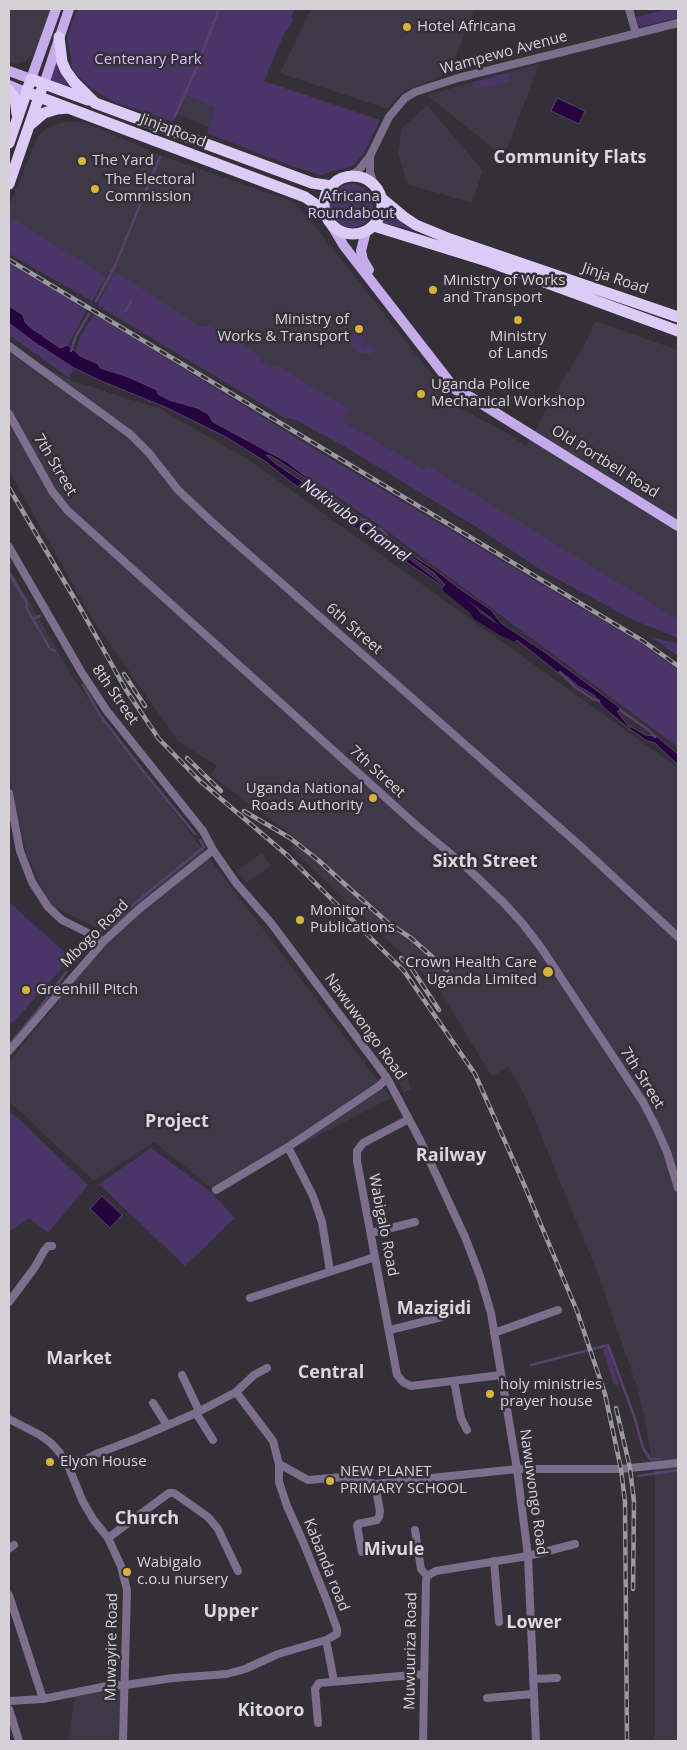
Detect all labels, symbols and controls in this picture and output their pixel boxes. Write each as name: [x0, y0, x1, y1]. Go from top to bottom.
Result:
place label: Hotel Africana: [417, 18, 516, 36]
marker: Hotel Africana: [401, 21, 413, 33]
street label: Wampewo Avenue: [439, 27, 569, 79]
park label: Centenary Park: [94, 51, 202, 69]
street label: Jinja Road: [138, 110, 208, 152]
district label: Community Flats: [494, 147, 646, 169]
place label: The Yard: [92, 152, 154, 170]
marker: The Yard: [76, 155, 88, 167]
place label: The Electoral Commission: [105, 171, 195, 206]
marker: The Electoral Commission: [89, 183, 101, 195]
park label: Africana Roundabout: [308, 188, 394, 223]
street label: Jinja Road: [580, 259, 650, 299]
place label: Ministry of Works and Transport: [443, 272, 565, 307]
marker: Ministry of Works and Transport: [427, 284, 439, 296]
place label: Ministry of Works & Transport: [217, 311, 349, 346]
marker: Ministry of Lands: [512, 314, 524, 326]
marker: Ministry of Works & Transport: [353, 323, 365, 335]
place label: Ministry of Lands: [488, 328, 548, 363]
place label: Uganda Police Mechanical Workshop: [431, 376, 585, 411]
marker: Uganda Police Mechanical Workshop: [415, 388, 427, 400]
street label: Old Portbell Road: [548, 422, 662, 502]
street label: 7th Street: [30, 431, 80, 499]
water label: Nakivubo Channel: [297, 475, 413, 567]
street label: 6th Street: [322, 600, 386, 658]
street label: 8th Street: [88, 662, 142, 728]
street label: 7th Street: [345, 742, 409, 802]
place label: Uganda National Roads Authority: [246, 780, 363, 815]
marker: Uganda National Roads Authority: [367, 792, 379, 804]
district label: Sixth Street: [432, 851, 538, 873]
street label: Mbogo Road: [57, 896, 133, 972]
place label: Monitor Publications: [310, 902, 395, 937]
marker: Monitor Publications: [294, 914, 306, 926]
place label: Crown Health Care Uganda Limited: [405, 954, 537, 989]
marker: Crown Health Care Uganda Limited: [541, 965, 555, 979]
street label: Nawuwongo Road: [320, 970, 410, 1084]
place label: Greenhill Pitch: [36, 981, 138, 999]
marker: Greenhill Pitch: [20, 984, 32, 996]
street label: 7th Street: [616, 1044, 668, 1112]
district label: Project: [145, 1111, 209, 1133]
district label: Railway: [416, 1145, 486, 1167]
street label: Wabigalo Road: [364, 1172, 402, 1278]
district label: Mazigidi: [397, 1298, 471, 1320]
district label: Market: [46, 1348, 112, 1370]
district label: Central: [298, 1362, 364, 1384]
place label: holy ministries prayer house: [500, 1376, 602, 1411]
marker: holy ministries prayer house: [484, 1388, 496, 1400]
street label: Nawuwongo Road: [515, 1428, 551, 1556]
place label: Elyon House: [60, 1453, 147, 1471]
marker: Elyon House: [44, 1456, 56, 1468]
place label: NEW PLANET PRIMARY SCHOOL: [340, 1463, 467, 1498]
marker: NEW PLANET PRIMARY SCHOOL: [324, 1475, 336, 1487]
district label: Church: [115, 1508, 179, 1530]
street label: Kabanda road: [299, 1516, 353, 1614]
district label: Mivule: [364, 1539, 424, 1561]
place label: Wabigalo c.o.u nursery: [137, 1554, 228, 1589]
marker: Wabigalo c.o.u nursery: [121, 1566, 133, 1578]
street label: Muwuuriza Road: [401, 1592, 421, 1710]
street label: Muwayire Road: [102, 1593, 122, 1701]
district label: Upper: [203, 1601, 259, 1623]
district label: Lower: [506, 1612, 562, 1634]
district label: Kitooro: [238, 1700, 304, 1722]

